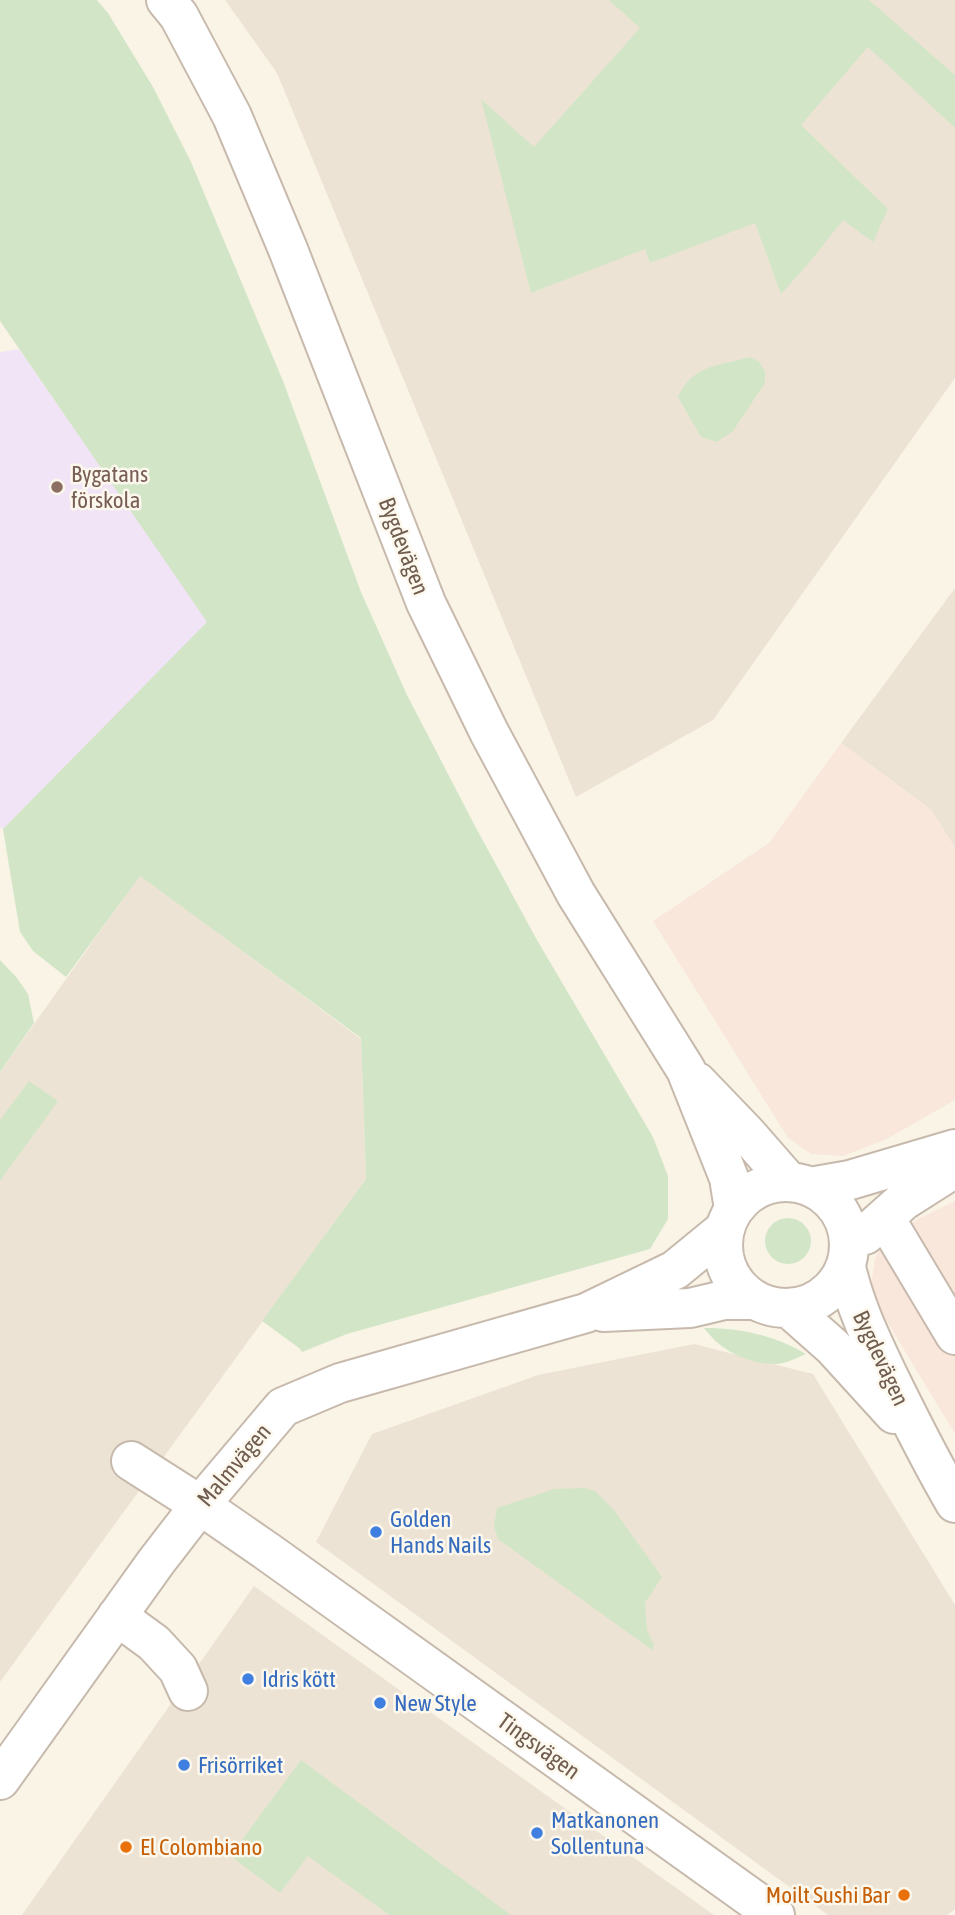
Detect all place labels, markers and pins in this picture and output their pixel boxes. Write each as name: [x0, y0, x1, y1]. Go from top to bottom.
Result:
place label: Bygatans förskola: [71, 461, 148, 513]
marker: Bygatans förskola: [49, 479, 65, 495]
place label: Golden Hands Nails: [390, 1506, 491, 1558]
marker: Golden Hands Nails: [368, 1524, 384, 1540]
place label: Idris kött: [262, 1666, 336, 1692]
marker: Idris kött: [240, 1671, 256, 1687]
place label: New Style: [394, 1690, 477, 1716]
marker: New Style: [372, 1695, 388, 1711]
place label: Frisörriket: [198, 1752, 283, 1778]
marker: Frisörriket: [176, 1757, 192, 1773]
place label: Matkanonen Sollentuna: [551, 1807, 659, 1859]
marker: Matkanonen Sollentuna: [529, 1825, 545, 1841]
place label: El Colombiano: [140, 1834, 262, 1860]
marker: El Colombiano: [118, 1839, 134, 1855]
place label: Moilt Sushi Bar: [766, 1882, 891, 1908]
marker: Moilt Sushi Bar: [896, 1887, 912, 1903]

